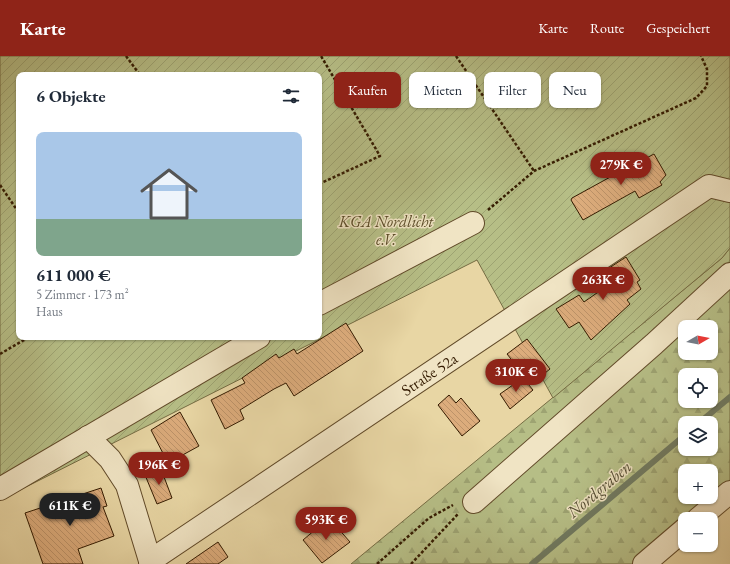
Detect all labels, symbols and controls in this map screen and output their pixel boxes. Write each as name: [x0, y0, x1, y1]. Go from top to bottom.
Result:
text: Karte: [20, 16, 66, 41]
text: Karte: [538, 19, 568, 37]
text: Route: [590, 19, 624, 37]
text: Gespeichert: [646, 19, 710, 37]
chip: Kaufen: [334, 72, 401, 108]
chip: Mieten: [409, 72, 476, 108]
chip: Filter: [484, 72, 541, 108]
chip: Neu: [549, 72, 601, 108]
text: 6 Objekte: [36, 85, 106, 107]
icon: filters: [280, 85, 302, 107]
pin: 279K €: [588, 152, 654, 186]
text: 279K €: [599, 156, 643, 173]
icon: home: [133, 158, 205, 230]
park label: KGA Nordlicht e.V.: [338, 211, 435, 250]
text: 611 000 €: [36, 264, 111, 286]
pin: 263K €: [570, 267, 636, 301]
text: 263K €: [581, 271, 625, 288]
text: 5 Zimmer · 173 m²: [36, 286, 129, 303]
text: Haus: [36, 303, 63, 320]
north arrow: [678, 320, 718, 360]
map controls: [678, 320, 718, 552]
street label: Straße 52a: [397, 347, 462, 401]
pin: 310K €: [483, 359, 549, 393]
text: 310K €: [494, 363, 538, 380]
button: locate: [678, 368, 718, 408]
button: layers: [678, 416, 718, 456]
pin: 196K €: [126, 452, 192, 486]
water label: Nordgraben: [561, 455, 636, 523]
text: 196K €: [137, 456, 181, 473]
button: +: [678, 464, 718, 504]
pin: 611K €: [37, 493, 103, 527]
text: 611K €: [48, 497, 92, 514]
pin: 593K €: [293, 507, 359, 541]
text: 593K €: [304, 511, 348, 528]
button: −: [678, 512, 718, 552]

